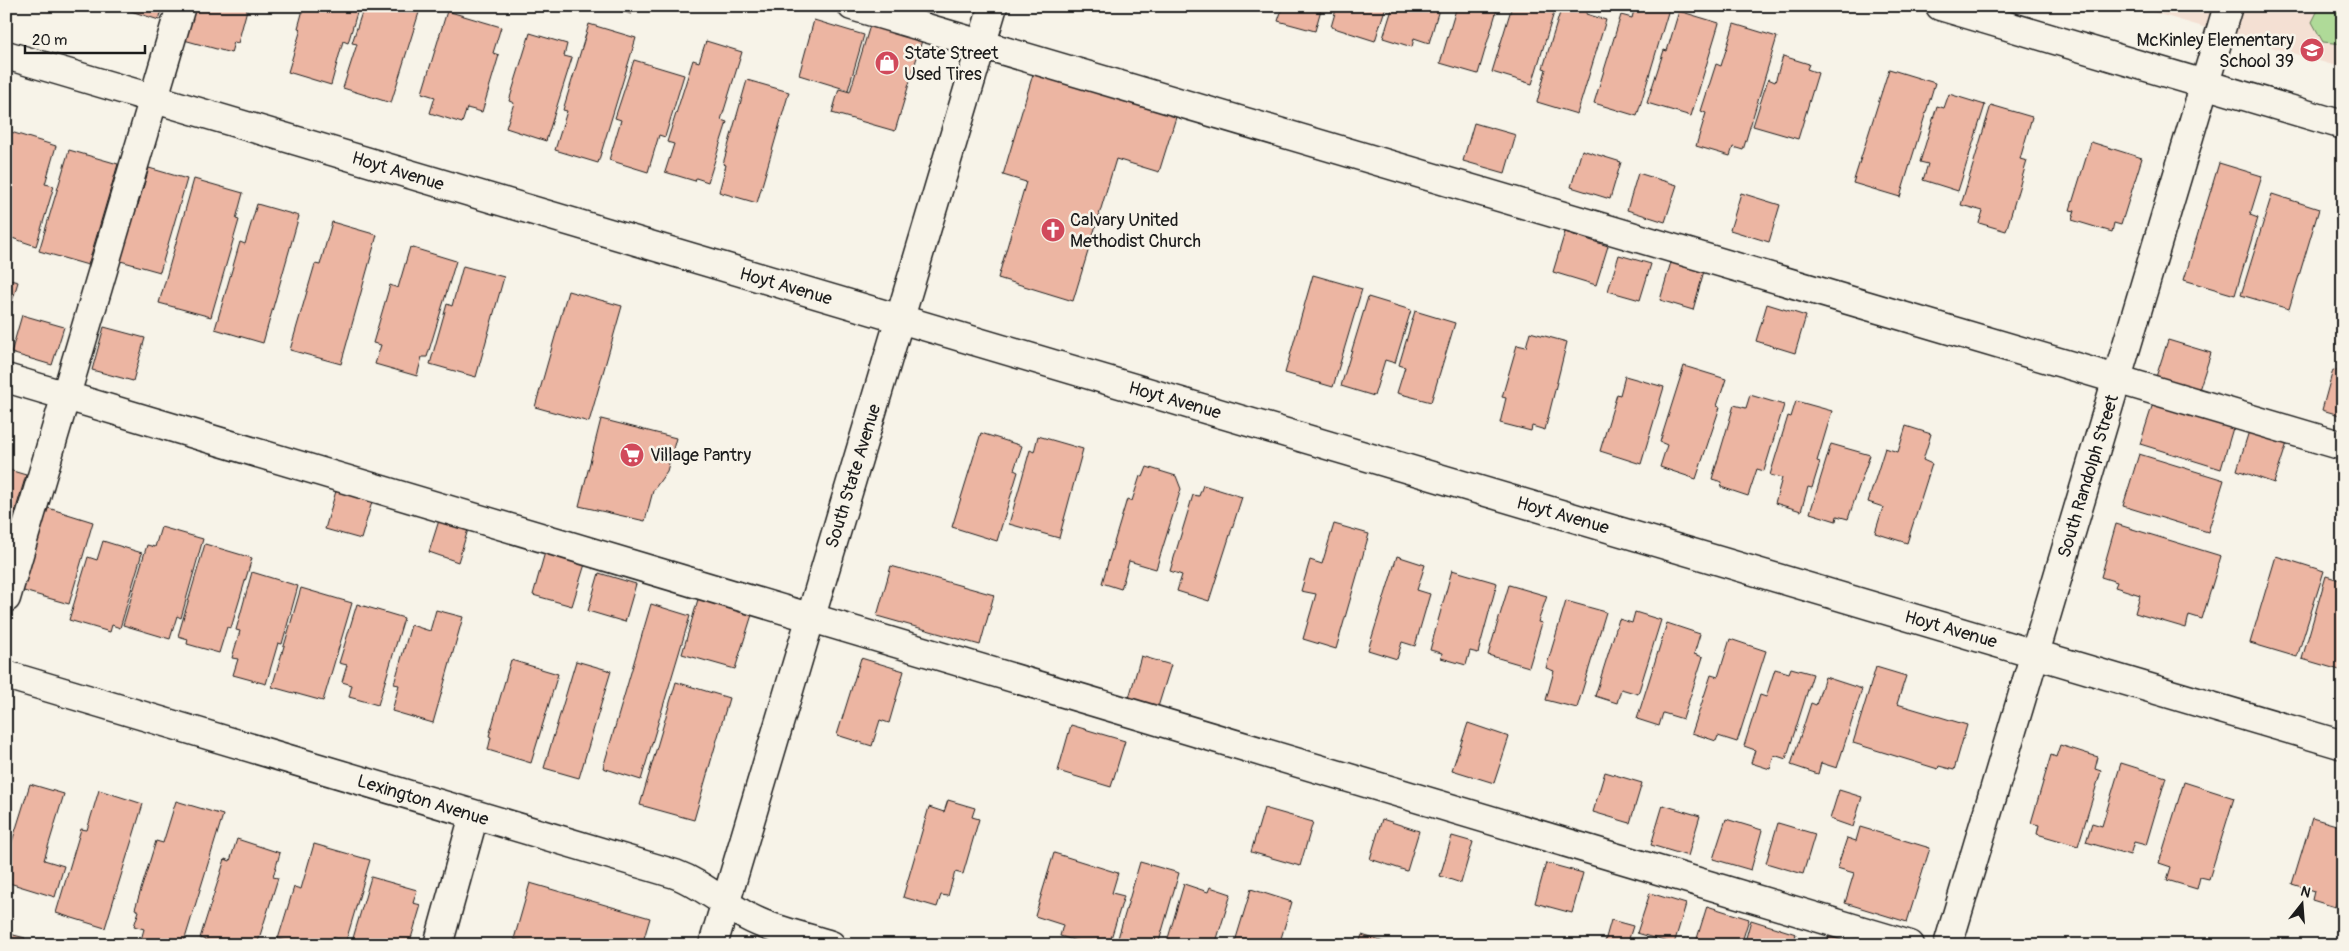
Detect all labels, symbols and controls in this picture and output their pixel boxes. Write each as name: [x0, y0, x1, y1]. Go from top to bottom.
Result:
scale bar: [25, 22, 145, 54]
place label: McKinley Elementary School 39: [2137, 29, 2294, 73]
text: 20 m: [32, 31, 67, 50]
school or university icon: McKinley Elementary School 39: [2299, 37, 2325, 63]
place label: State Street Used Tires: [904, 42, 999, 86]
shop icon: State Street Used Tires: [874, 50, 900, 76]
street label: Hoyt Avenue: [349, 147, 447, 196]
place label: Calvary United Methodist Church: [1070, 209, 1201, 253]
church icon: Calvary United Methodist Church: [1040, 217, 1066, 243]
street label: Hoyt Avenue: [737, 262, 835, 311]
street label: Hoyt Avenue: [1126, 376, 1224, 425]
street label: South Randolph Street: [2053, 391, 2124, 560]
street label: South State Avenue: [821, 401, 886, 551]
supermarket icon: Village Pantry: [619, 442, 645, 468]
place label: Village Pantry: [650, 444, 751, 467]
street label: Hoyt Avenue: [1514, 491, 1612, 540]
street label: Hoyt Avenue: [1902, 605, 2000, 654]
street label: Lexington Avenue: [354, 770, 492, 831]
north arrow: [2276, 878, 2326, 928]
text: N: [2299, 883, 2313, 902]

